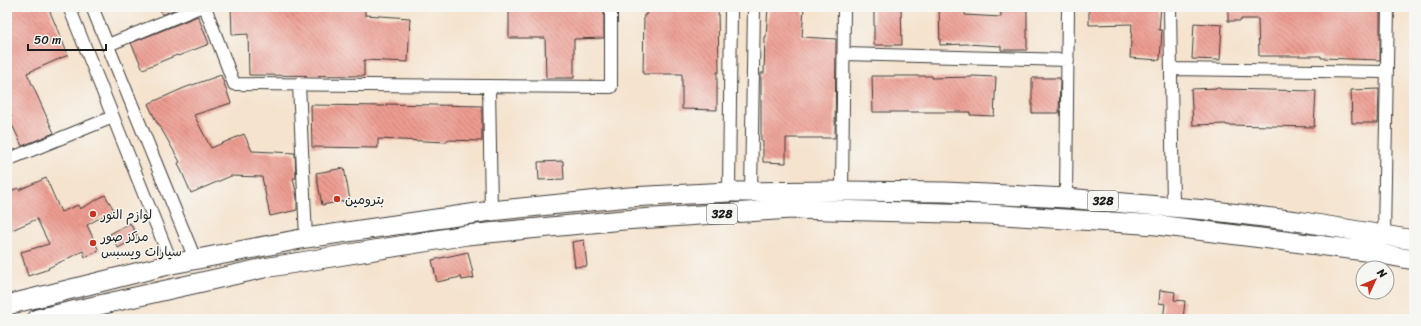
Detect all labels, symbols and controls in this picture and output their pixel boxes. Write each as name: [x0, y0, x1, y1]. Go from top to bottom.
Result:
scale bar: [28, 26, 106, 52]
text: 50 m: [34, 29, 61, 51]
place label: بترومين: [345, 188, 384, 211]
road number: 328: [1088, 191, 1118, 211]
marker: بترومين: [332, 194, 342, 204]
place label: لوازم النور: [100, 203, 152, 226]
road number: 328: [707, 204, 737, 224]
marker: لوازم النور: [88, 209, 98, 219]
place label: مركز صور سيارات ويسبس: [100, 225, 182, 263]
marker: مركز صور سيارات ويسبس: [88, 238, 98, 248]
north arrow: [1355, 260, 1395, 300]
text: N: [1372, 263, 1392, 283]

